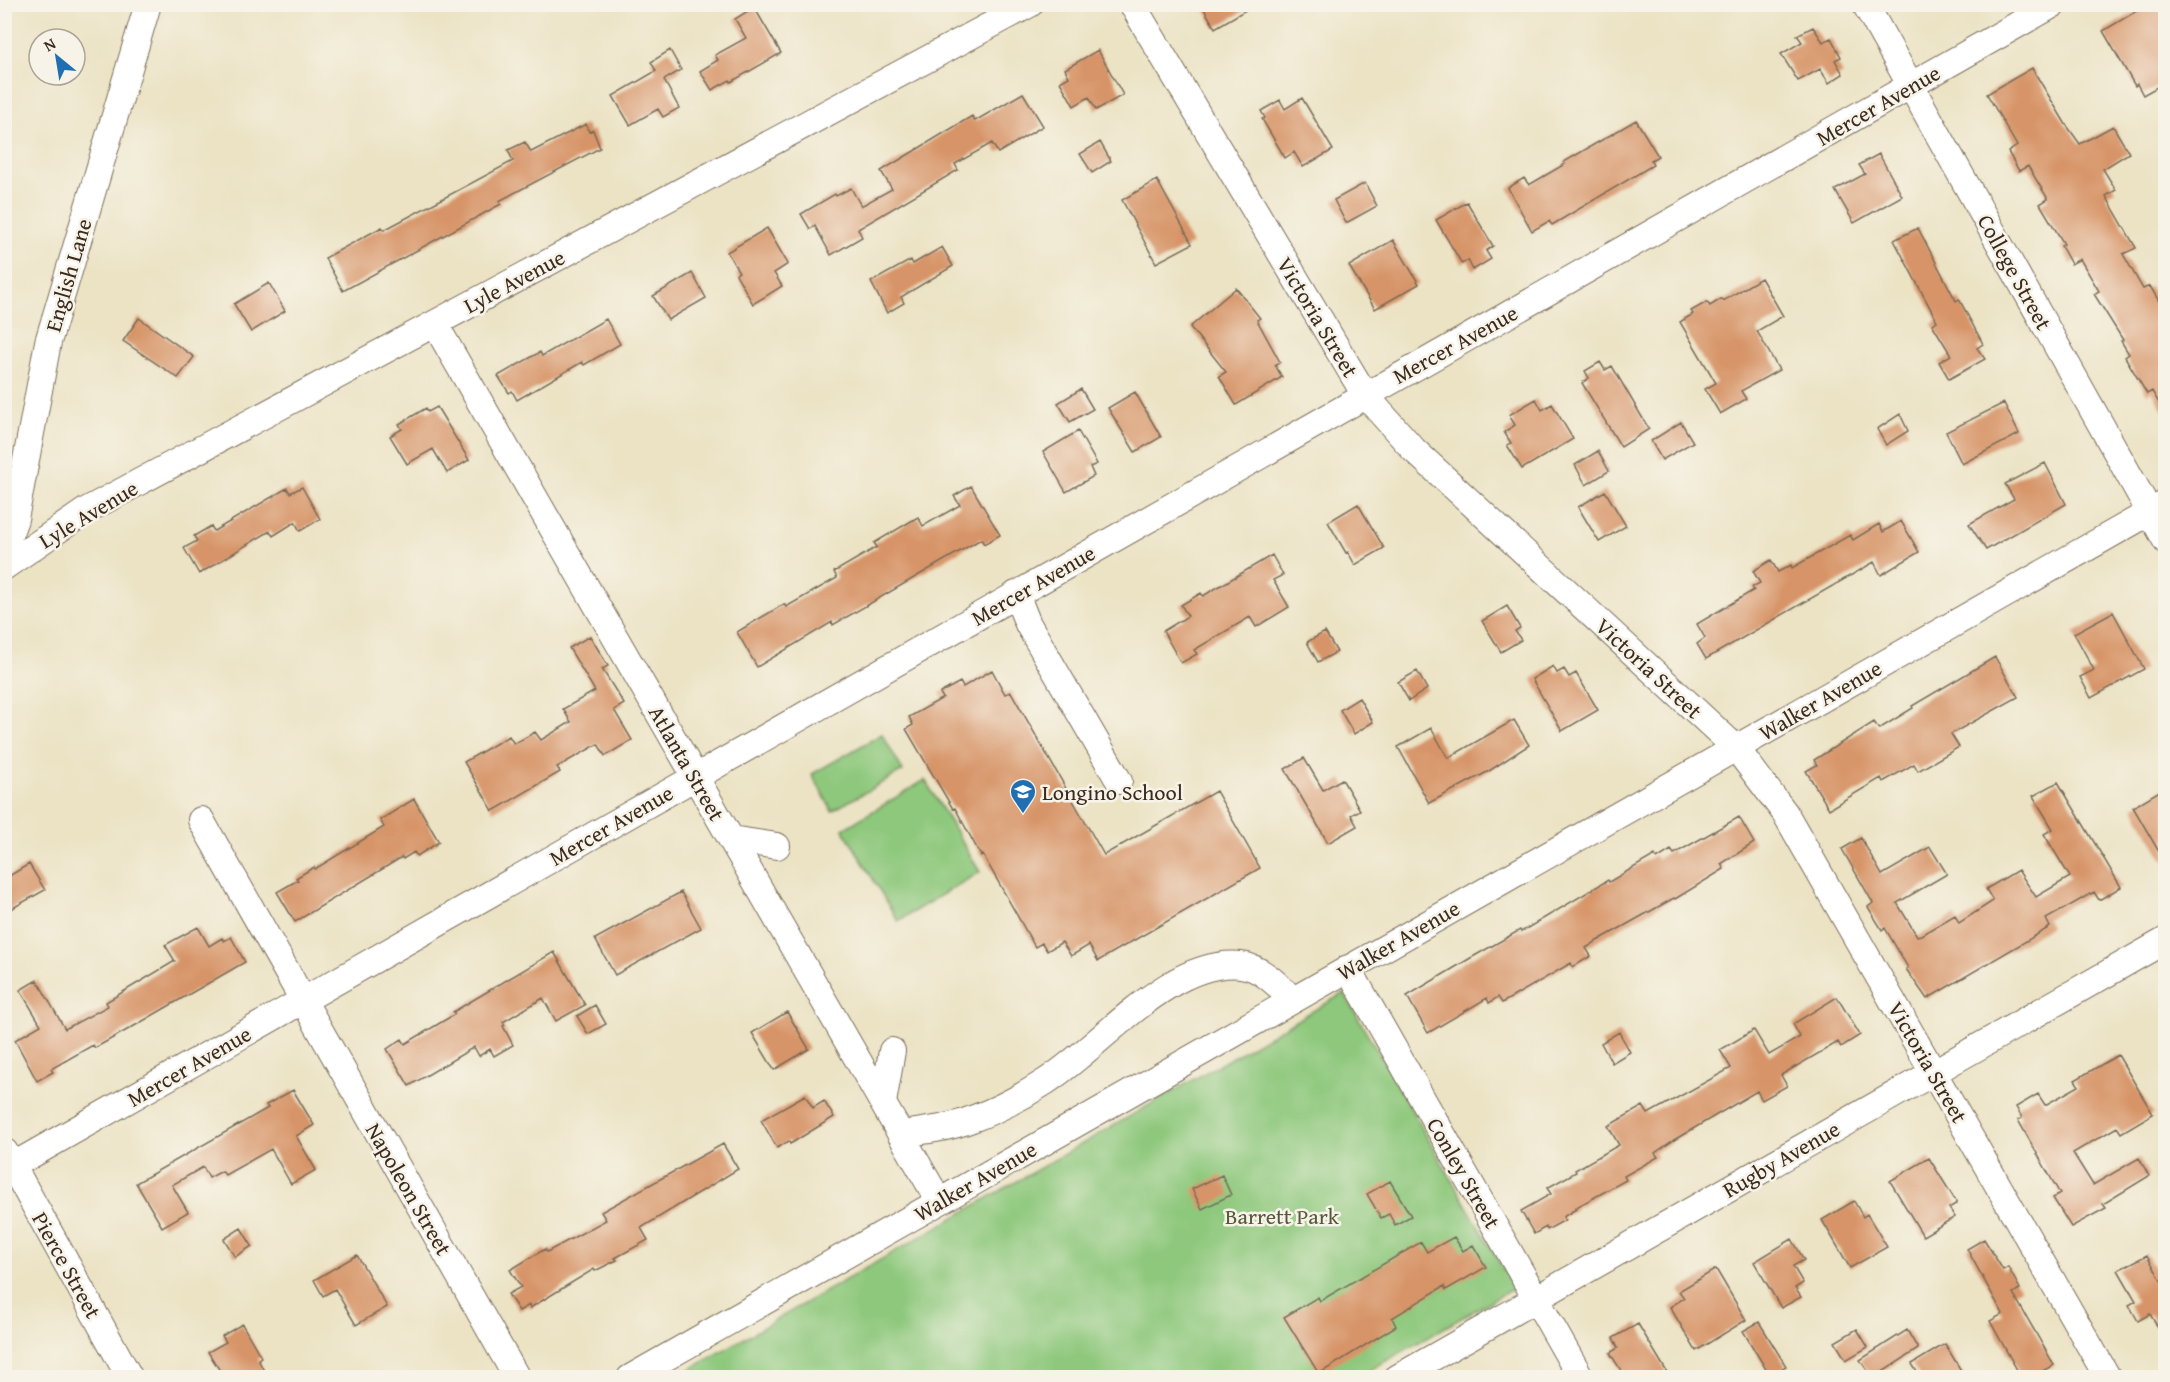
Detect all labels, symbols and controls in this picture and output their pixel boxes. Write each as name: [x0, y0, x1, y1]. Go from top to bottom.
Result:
north arrow: [27, 27, 87, 87]
text: N: [39, 31, 60, 57]
street label: Mercer Avenue: [1810, 56, 1946, 154]
street label: College Street: [1970, 208, 2060, 336]
street label: English Lane: [37, 215, 99, 335]
street label: Lyle Avenue: [458, 241, 570, 321]
street label: Victoria Street: [1269, 251, 1367, 383]
street label: Mercer Avenue: [1387, 296, 1523, 392]
street label: Lyle Avenue: [32, 472, 144, 556]
street label: Mercer Avenue: [965, 536, 1101, 634]
street label: Victoria Street: [1589, 610, 1710, 726]
street label: Walker Avenue: [1753, 652, 1887, 748]
street label: Atlanta Street: [641, 699, 733, 827]
street label: Mercer Avenue: [543, 776, 679, 874]
place label: Longino School: [1042, 776, 1183, 808]
school or university icon: Longino School: [1008, 777, 1038, 815]
street label: Walker Avenue: [1331, 892, 1465, 988]
street label: Victoria Street: [1880, 995, 1976, 1129]
street label: Mercer Avenue: [121, 1017, 257, 1115]
street label: Conley Street: [1419, 1112, 1509, 1235]
street label: Rugby Avenue: [1717, 1113, 1845, 1205]
street label: Napoleon Street: [358, 1117, 460, 1261]
street label: Walker Avenue: [908, 1133, 1042, 1229]
park label: Barrett Park: [1225, 1200, 1340, 1232]
street label: Pierce Street: [24, 1206, 110, 1324]

